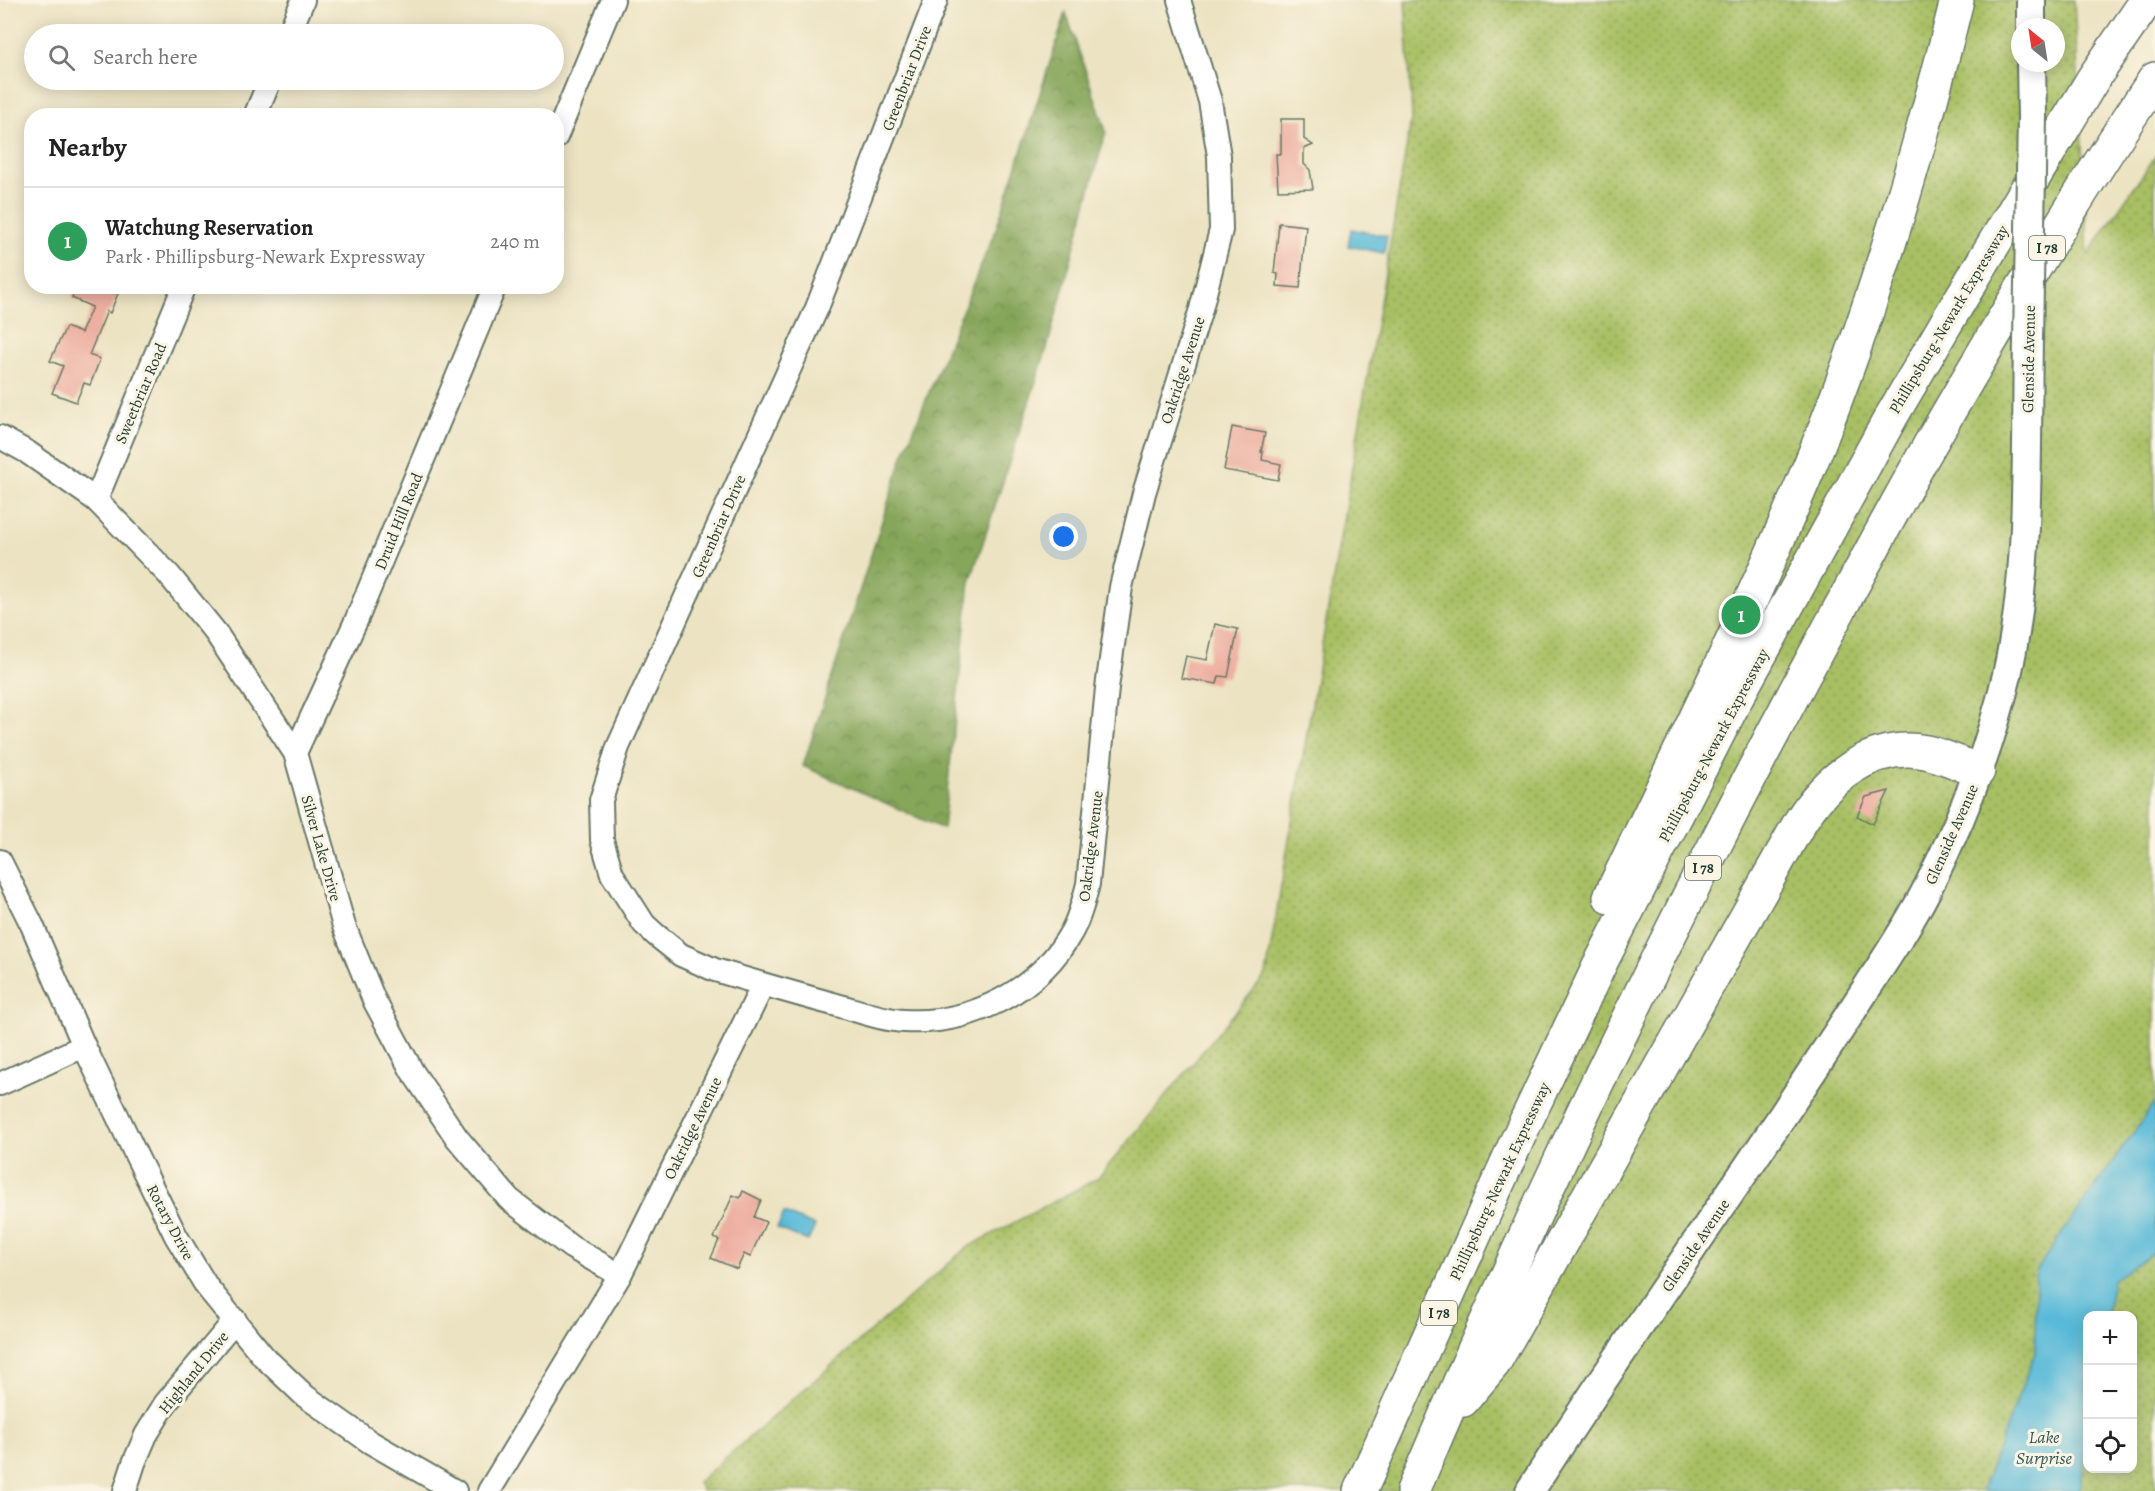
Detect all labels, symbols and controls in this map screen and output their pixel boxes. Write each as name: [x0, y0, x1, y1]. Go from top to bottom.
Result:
north arrow: [2011, 18, 2065, 72]
street label: Greenbriar Drive: [877, 23, 937, 134]
search box: [24, 24, 564, 90]
icon: search: [45, 41, 78, 74]
text: Search here: [93, 42, 198, 72]
text: Nearby: [48, 130, 127, 165]
text: Watchung Reservation: [105, 213, 313, 243]
street label: Phillipsburg-Newark Expressway: [1884, 220, 2014, 418]
text: 1: [64, 228, 71, 255]
text: 240 m: [490, 228, 540, 255]
road number: I 78: [2029, 236, 2065, 260]
text: Park · Phillipsburg-Newark Expressway: [105, 243, 425, 270]
street label: Glenside Avenue: [2017, 305, 2041, 413]
street label: Oakridge Avenue: [1155, 314, 1211, 427]
street label: Sweetbriar Road: [110, 339, 172, 447]
street label: Druid Hill Road: [369, 469, 429, 573]
street label: Greenbriar Drive: [686, 471, 752, 582]
your location: [1049, 522, 1078, 551]
pin: 1: [1722, 592, 1760, 638]
street label: Phillipsburg-Newark Expressway: [1653, 644, 1775, 846]
street label: Glenside Avenue: [1920, 781, 1984, 888]
street label: Oakridge Avenue: [1073, 789, 1109, 903]
street label: Silver Lake Drive: [295, 793, 347, 904]
road number: I 78: [1685, 856, 1721, 880]
street label: Oakridge Avenue: [659, 1073, 727, 1183]
street label: Phillipsburg-Newark Expressway: [1444, 1078, 1556, 1284]
street label: Rotary Drive: [141, 1181, 199, 1264]
street label: Glenside Avenue: [1657, 1195, 1735, 1296]
road number: I 78: [1421, 1301, 1457, 1325]
map controls: [2083, 1311, 2137, 1473]
button: +: [2083, 1311, 2137, 1365]
street label: Highland Drive: [154, 1327, 234, 1419]
button: −: [2083, 1365, 2137, 1419]
button: locate: [2083, 1419, 2137, 1473]
water label: Lake Surprise: [2016, 1425, 2073, 1470]

